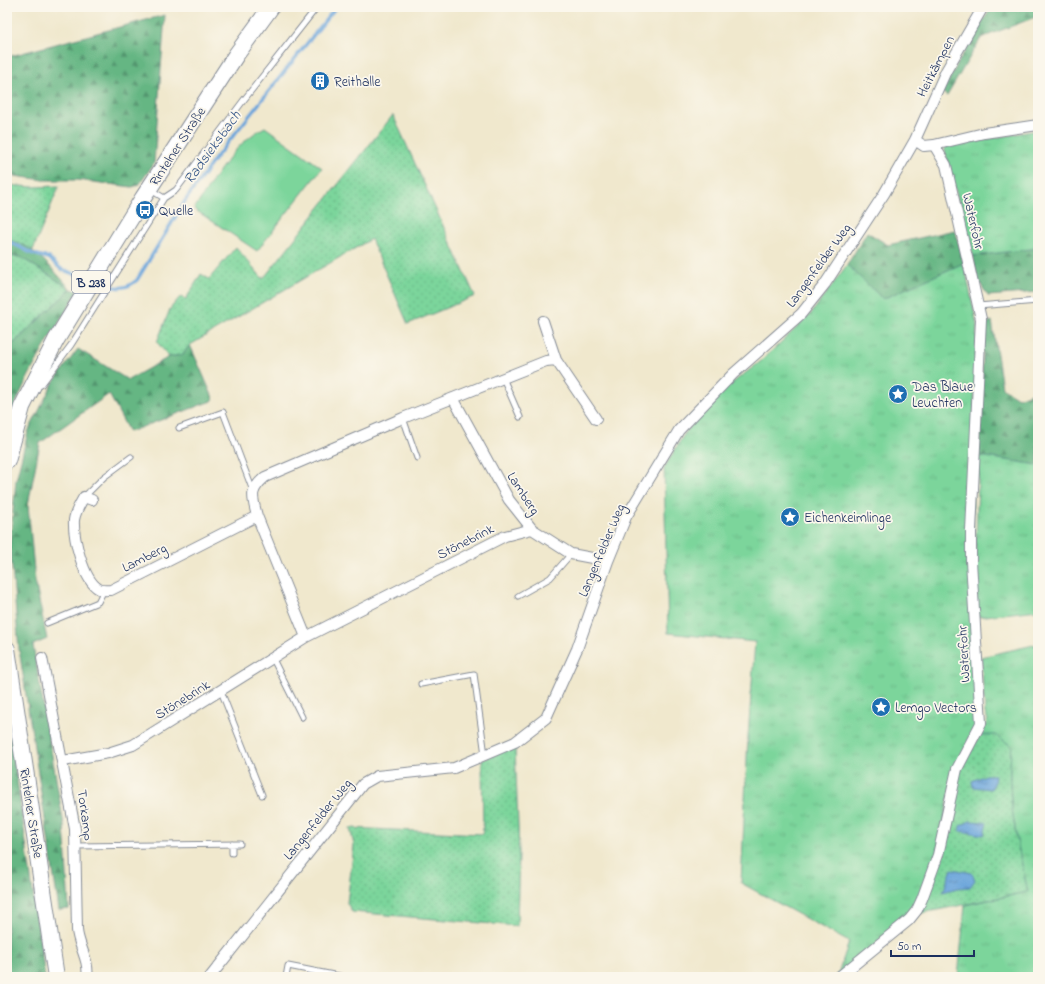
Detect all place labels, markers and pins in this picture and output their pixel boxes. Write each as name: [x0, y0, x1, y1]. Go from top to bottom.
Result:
building icon: Reithalle: [309, 70, 331, 92]
place label: Reithalle: [334, 72, 381, 93]
bus stop icon: Quelle: [134, 199, 156, 221]
place label: Quelle: [159, 201, 194, 222]
place label: Das Blaue Leuchten: [911, 377, 974, 414]
place icon: Das Blaue Leuchten: [887, 383, 909, 405]
place icon: Eichenkeimlinge: [779, 506, 801, 528]
place label: Eichenkeimlinge: [804, 508, 892, 530]
place icon: Lemgo Vectors: [870, 696, 892, 718]
place label: Lemgo Vectors: [895, 698, 977, 720]

